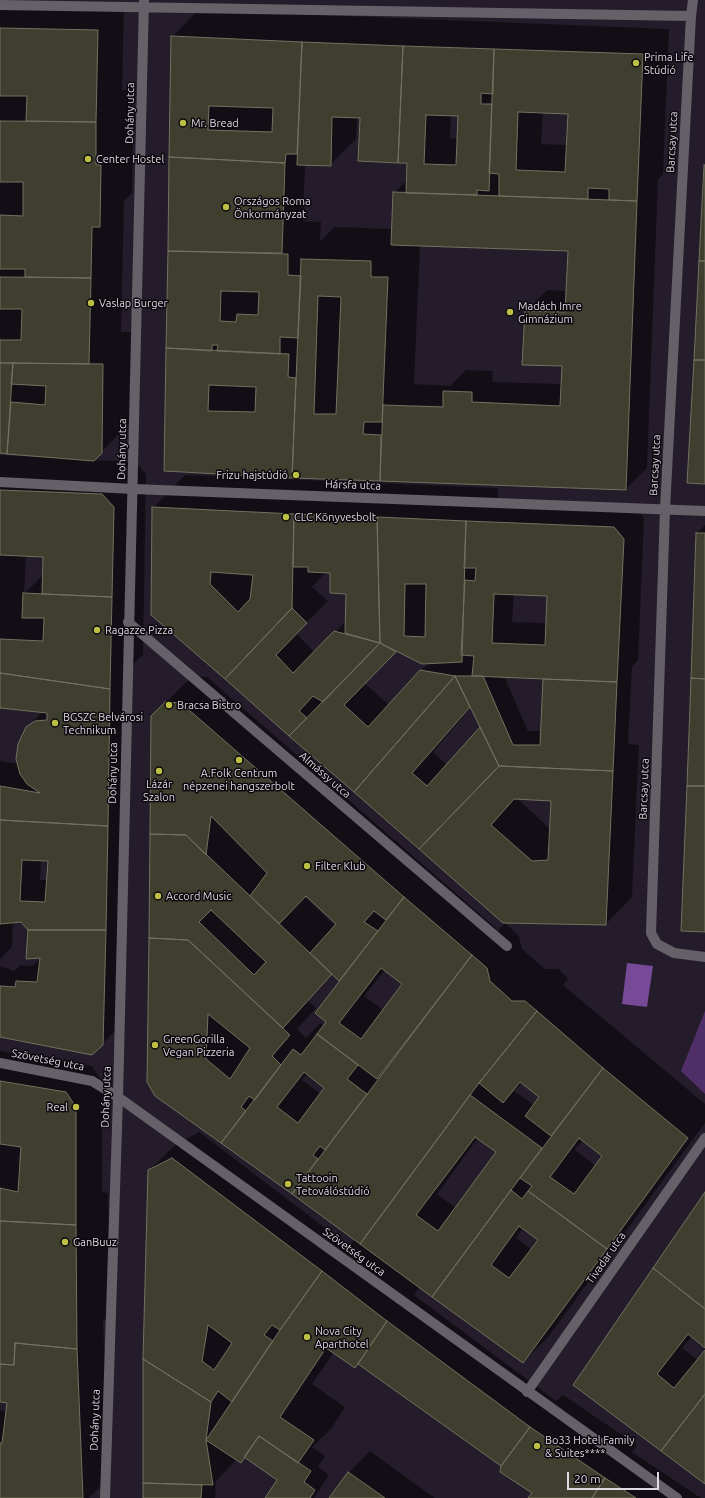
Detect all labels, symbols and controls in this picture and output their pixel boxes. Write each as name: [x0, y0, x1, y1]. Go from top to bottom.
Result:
place label: Prima Life Stúdió: [644, 50, 694, 76]
marker: Prima Life Stúdió: [631, 58, 641, 68]
street label: Dohány utca: [123, 82, 137, 144]
street label: Barcsay utca: [664, 111, 680, 173]
place label: Mr. Bread: [191, 116, 239, 130]
marker: Mr. Bread: [178, 118, 188, 128]
place label: Center Hostel: [96, 152, 164, 166]
marker: Center Hostel: [83, 154, 93, 164]
place label: Országos Roma Önkormányzat: [234, 194, 311, 220]
marker: Országos Roma Önkormányzat: [221, 202, 231, 212]
place label: Vaslap Burger: [99, 296, 168, 310]
marker: Vaslap Burger: [86, 298, 96, 308]
place label: Madách Imre Gimnázium: [518, 299, 582, 325]
marker: Madách Imre Gimnázium: [505, 307, 515, 317]
street label: Dohány utca: [115, 418, 129, 480]
street label: Barcsay utca: [647, 434, 663, 496]
place label: Frizu hajstúdió: [216, 468, 288, 482]
marker: Frizu hajstúdió: [291, 470, 301, 480]
street label: Hársfa utca: [325, 477, 381, 493]
place label: CLC Könyvesbolt: [294, 510, 376, 524]
marker: CLC Könyvesbolt: [281, 512, 291, 522]
place label: Ragazze Pizza: [105, 623, 173, 637]
marker: Ragazze Pizza: [92, 625, 102, 635]
place label: Bracsa Bistro: [177, 698, 241, 712]
marker: Bracsa Bistro: [164, 700, 174, 710]
place label: BGSZC Belvárosi Technikum: [63, 710, 143, 736]
marker: BGSZC Belvárosi Technikum: [50, 718, 60, 728]
street label: Dohány utca: [106, 742, 120, 804]
street label: Almássy utca: [297, 749, 353, 801]
marker: A.Folk Centrum népzenei hangszerbolt: [234, 755, 244, 765]
street label: Barcsay utca: [636, 758, 652, 820]
marker: Lázár Szalon: [154, 766, 164, 776]
place label: A.Folk Centrum népzenei hangszerbolt: [183, 766, 295, 792]
place label: Lázár Szalon: [143, 777, 175, 803]
place label: Filter Klub: [315, 859, 366, 873]
marker: Filter Klub: [302, 861, 312, 871]
place label: Accord Music: [166, 889, 231, 903]
marker: Accord Music: [153, 891, 163, 901]
place label: GreenGorilla Vegan Pizzeria: [163, 1032, 234, 1058]
marker: GreenGorilla Vegan Pizzeria: [150, 1040, 160, 1050]
street label: Szövetség utca: [10, 1046, 86, 1074]
street label: Dohány utca: [98, 1066, 114, 1128]
place label: Real: [47, 1100, 68, 1114]
marker: Real: [71, 1102, 81, 1112]
place label: Tattooin Tetoválóstúdió: [296, 1171, 370, 1197]
marker: Tattooin Tetoválóstúdió: [283, 1179, 293, 1189]
street label: Szövetség utca: [320, 1225, 388, 1279]
street label: Tivadar utca: [583, 1230, 629, 1286]
place label: GanBuuz: [73, 1235, 117, 1249]
marker: GanBuuz: [60, 1237, 70, 1247]
place label: Nova City Aparthotel: [315, 1324, 369, 1350]
marker: Nova City Aparthotel: [302, 1332, 312, 1342]
street label: Dohány utca: [87, 1389, 103, 1451]
place label: Bo33 Hotel Family & Suites****: [545, 1433, 635, 1459]
marker: Bo33 Hotel Family & Suites****: [532, 1441, 542, 1451]
scale bar: [569, 1464, 661, 1490]
text: 20 m: [574, 1472, 601, 1485]

